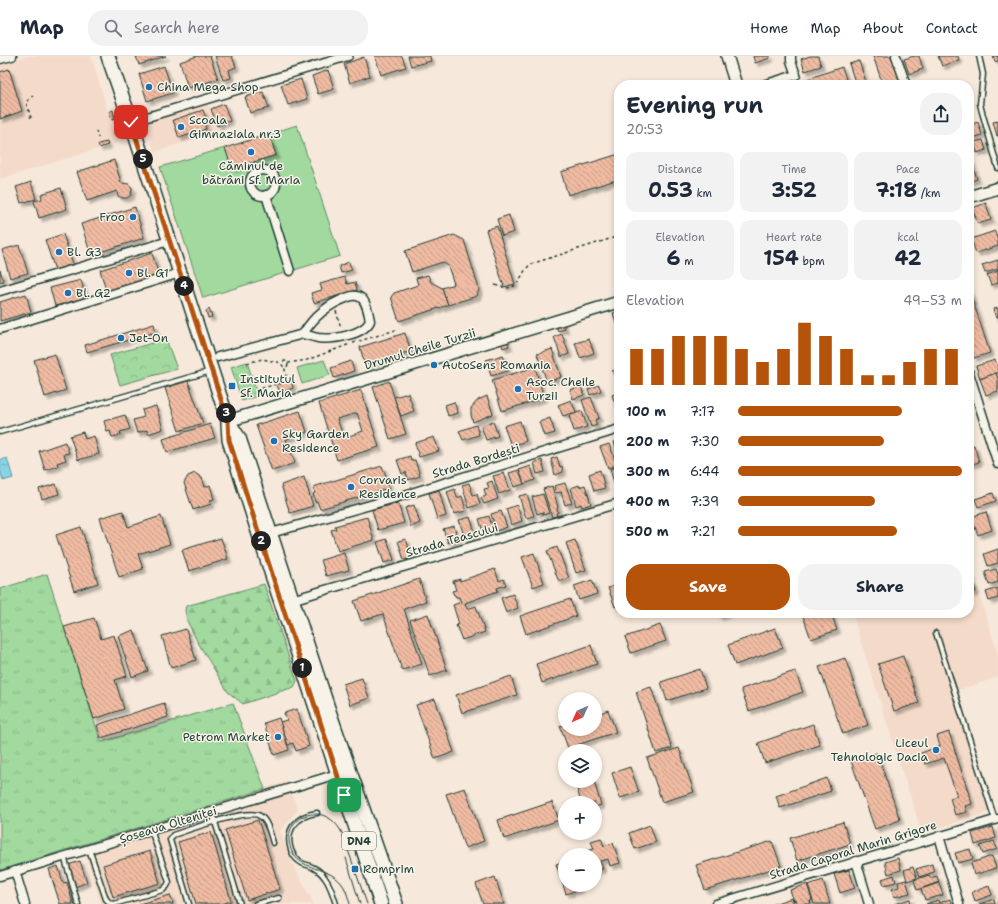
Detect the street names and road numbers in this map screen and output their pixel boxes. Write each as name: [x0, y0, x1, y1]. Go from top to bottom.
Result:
street label: Drumul Cheile Turzii: [362, 324, 478, 374]
street label: Strada Bordești: [430, 440, 522, 482]
street label: Strada Teascului: [404, 519, 500, 561]
street label: Șoseaua Olteniței: [117, 803, 219, 847]
street label: Strada Caporal Marin Grigore: [767, 817, 939, 883]
road number: DN4: [342, 832, 376, 850]

